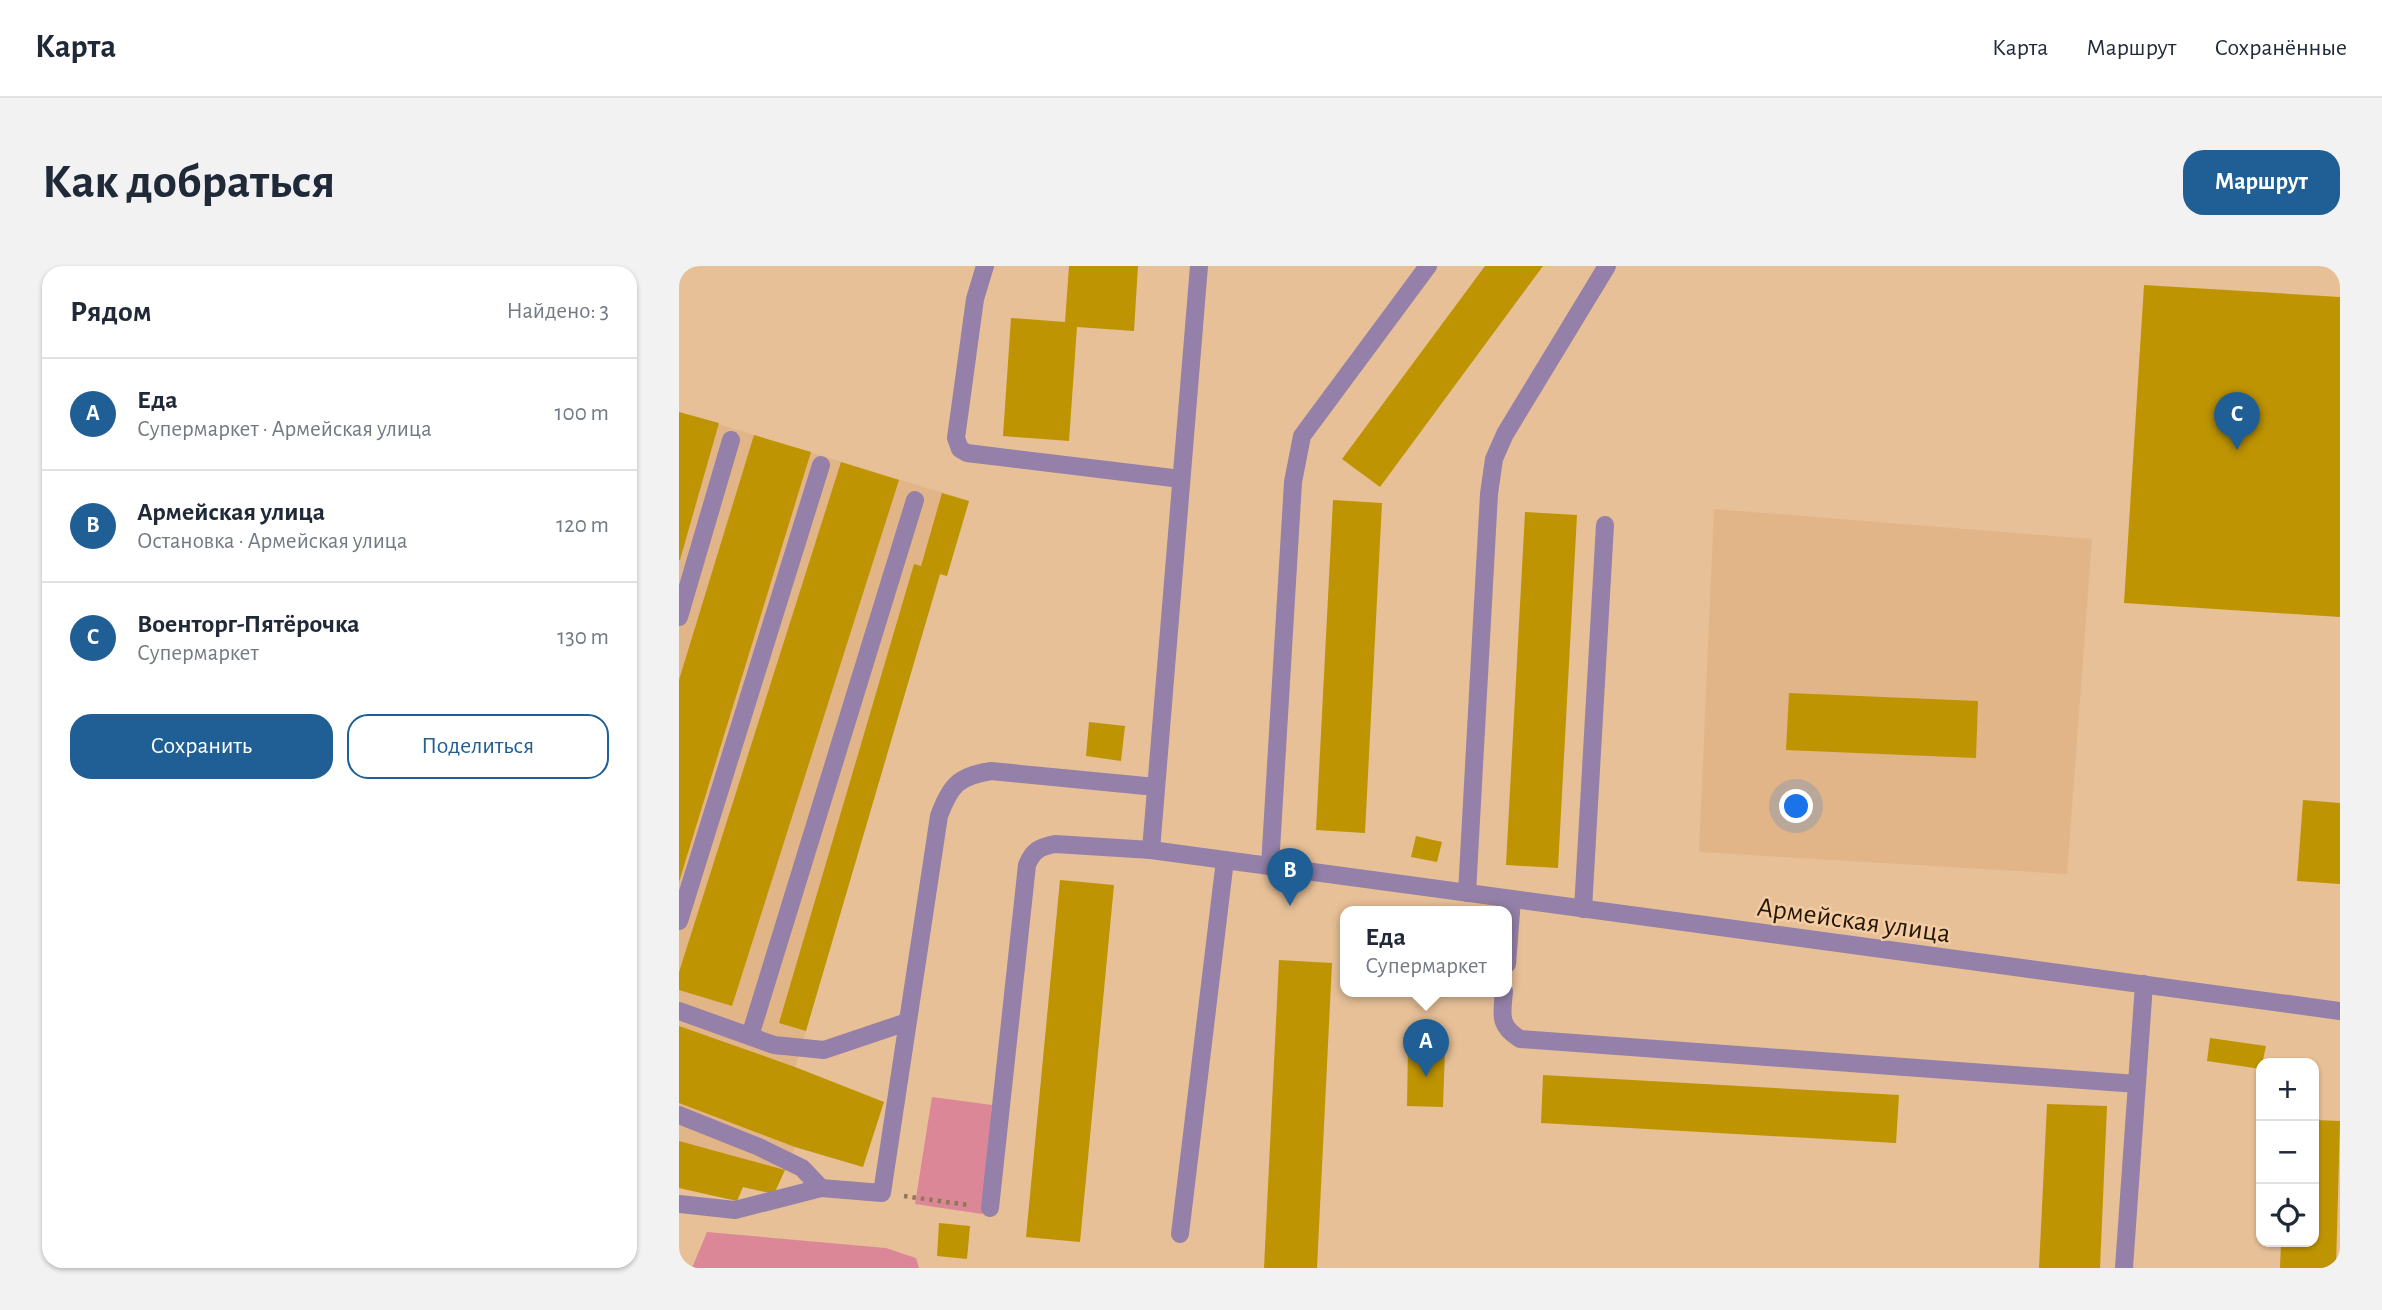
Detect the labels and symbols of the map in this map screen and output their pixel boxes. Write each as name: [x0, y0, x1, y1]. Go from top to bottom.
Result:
pin: C: [2214, 392, 2260, 450]
your location: [1779, 789, 1813, 823]
pin: B: [1267, 848, 1313, 906]
street label: Армейская улица: [1755, 894, 1952, 948]
pin: A: [1403, 1019, 1449, 1077]

